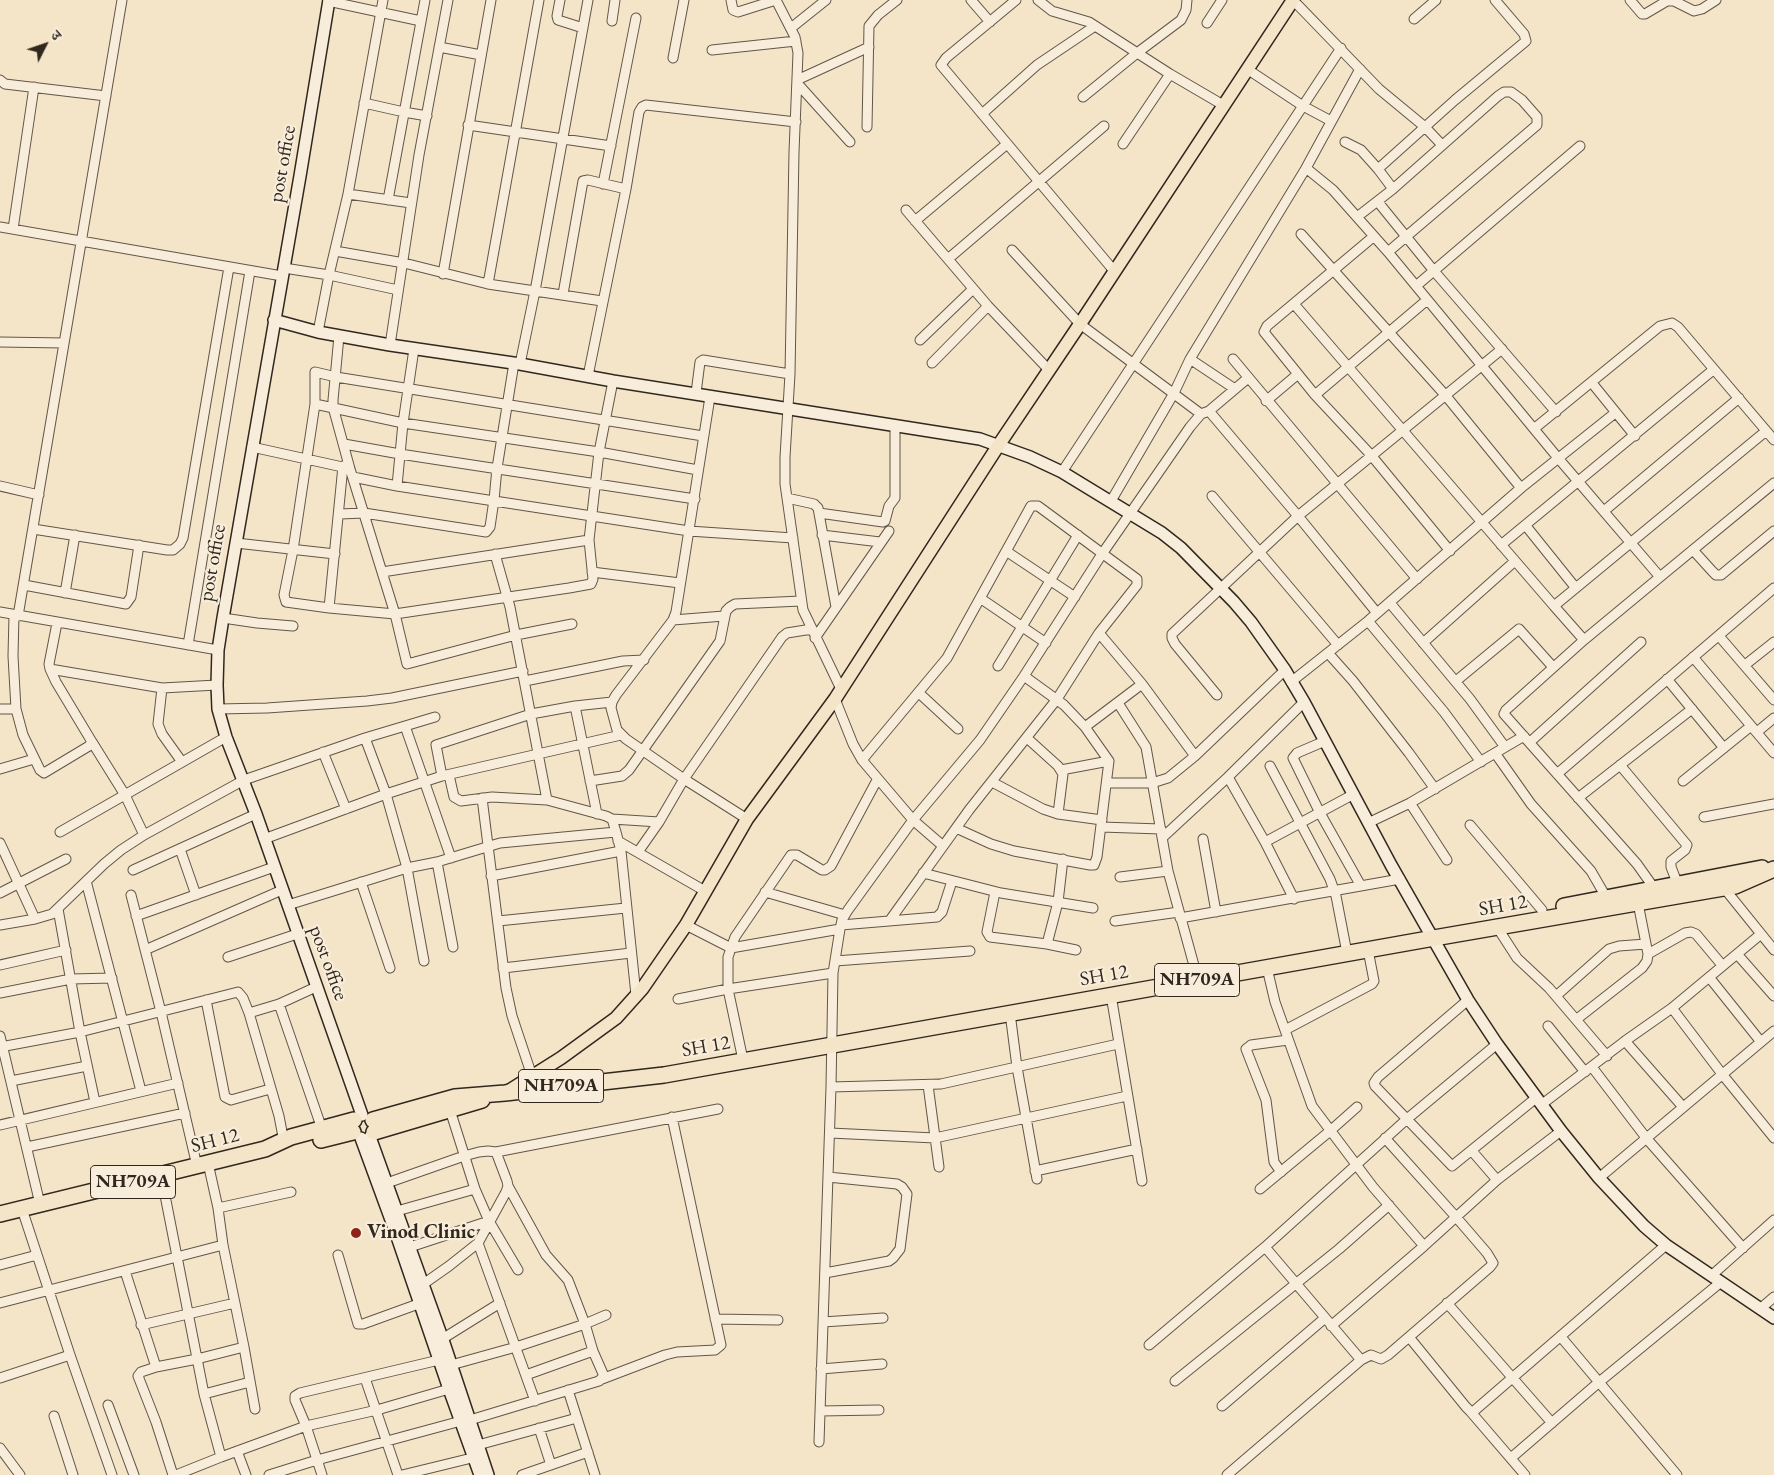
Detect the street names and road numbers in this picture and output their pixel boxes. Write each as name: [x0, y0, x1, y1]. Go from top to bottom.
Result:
street label: post office: [264, 124, 302, 204]
street label: post office: [194, 523, 232, 603]
street label: SH 12: [1477, 890, 1529, 922]
street label: post office: [303, 922, 353, 1004]
street label: SH 12: [1078, 960, 1130, 992]
road number: NH709A: [1154, 964, 1240, 996]
street label: SH 12: [680, 1031, 732, 1063]
road number: NH709A: [518, 1070, 604, 1102]
street label: SH 12: [188, 1123, 242, 1159]
road number: NH709A: [90, 1166, 176, 1198]

